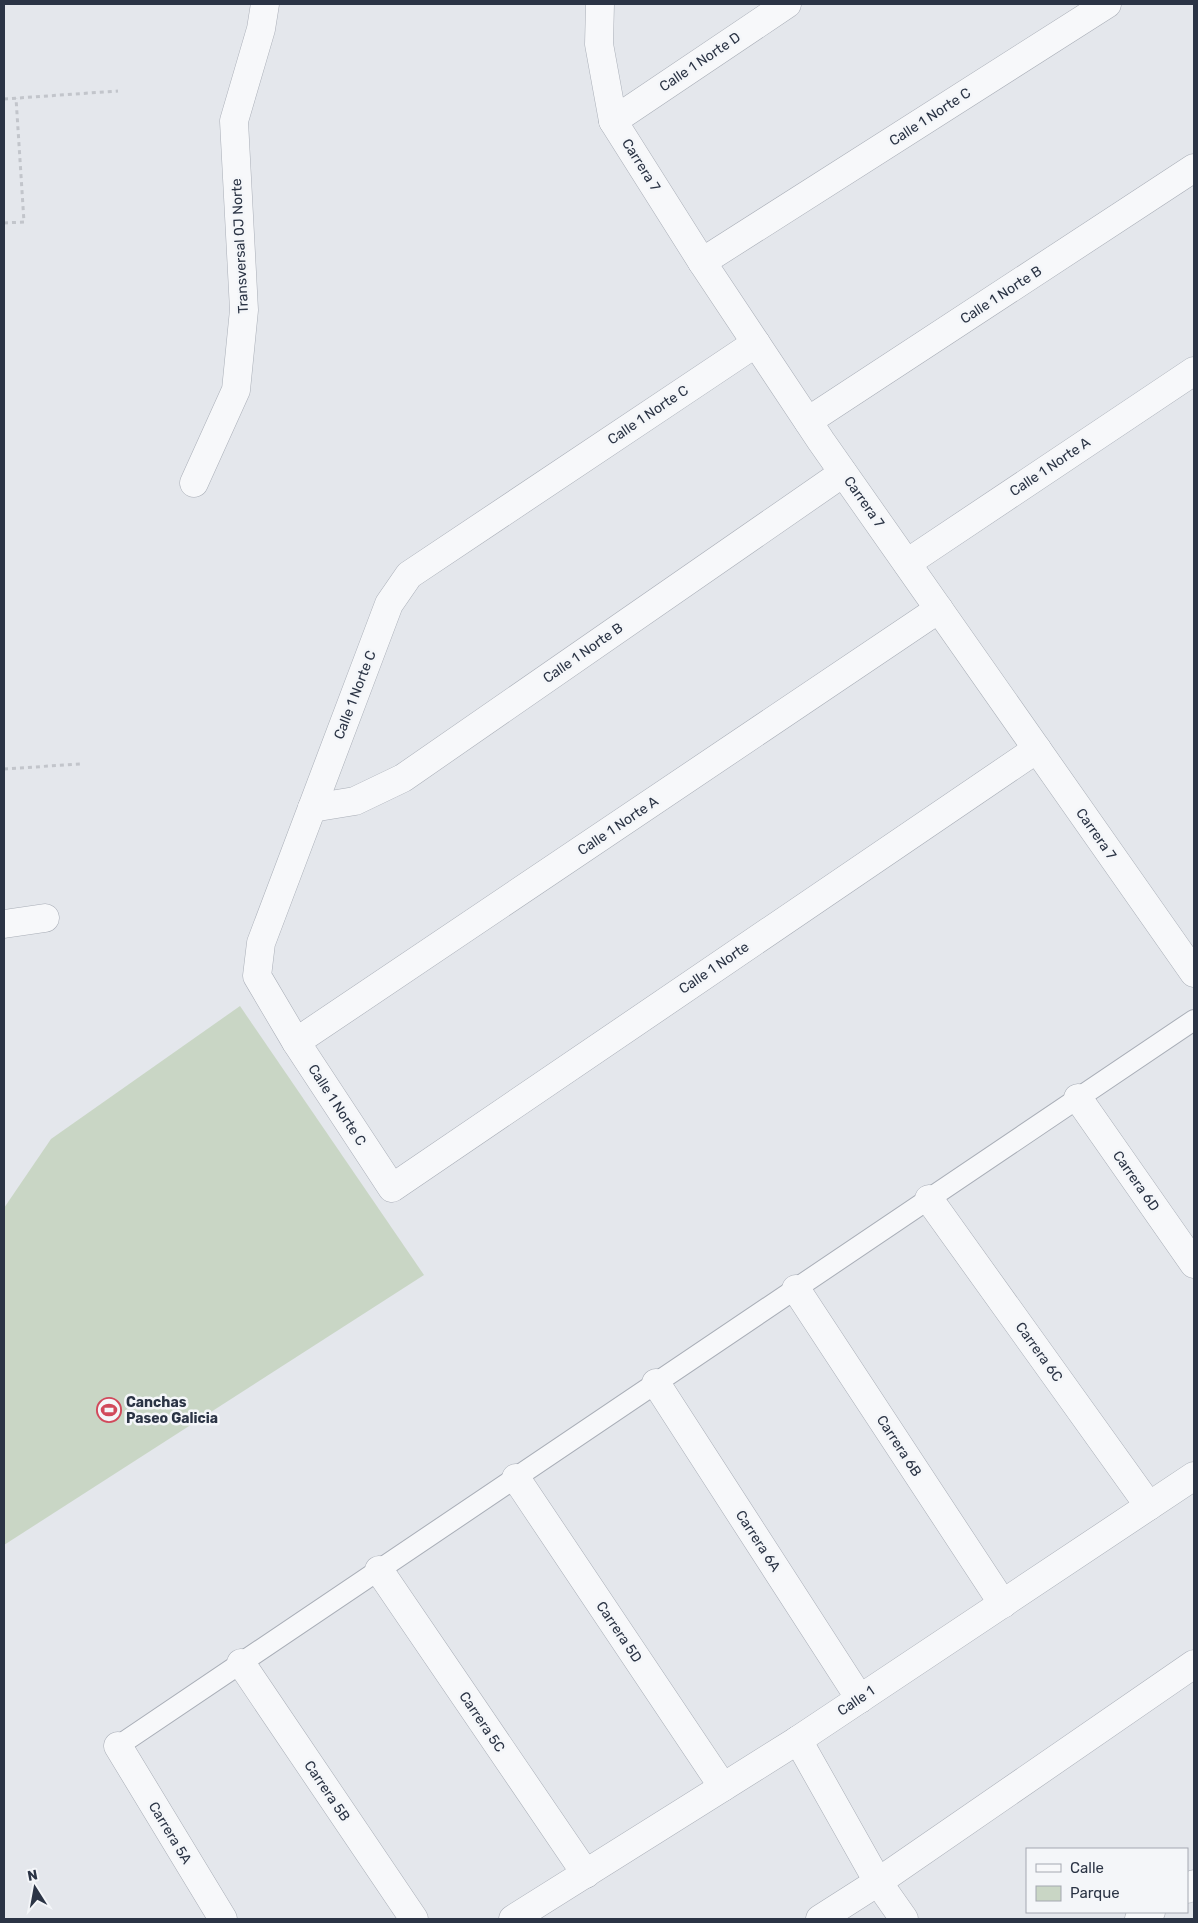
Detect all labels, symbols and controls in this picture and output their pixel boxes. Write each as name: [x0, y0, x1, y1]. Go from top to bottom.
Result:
street label: Calle 1 Norte D: [656, 29, 744, 95]
street label: Calle 1 Norte C: [886, 84, 974, 150]
street label: Carrera 7: [618, 135, 664, 195]
street label: Transversal 0J Norte: [228, 178, 252, 314]
street label: Calle 1 Norte B: [957, 262, 1045, 328]
street label: Calle 1 Norte C: [604, 382, 692, 448]
street label: Calle 1 Norte A: [1007, 433, 1094, 500]
street label: Carrera 7: [840, 473, 888, 531]
street label: Calle 1 Norte B: [540, 619, 626, 687]
street label: Calle 1 Norte C: [330, 648, 380, 742]
street label: Calle 1 Norte A: [575, 792, 662, 859]
street label: Carrera 7: [1072, 805, 1120, 863]
street label: Calle 1 Norte: [676, 938, 752, 998]
street label: Calle 1 Norte C: [304, 1061, 370, 1149]
street label: Carrera 6D: [1109, 1148, 1163, 1214]
street label: Carrera 6C: [1012, 1319, 1066, 1385]
place label: Canchas Paseo Galicia: [126, 1394, 218, 1427]
sports icon: Canchas Paseo Galicia: [96, 1397, 122, 1423]
street label: Carrera 6B: [873, 1412, 925, 1480]
street label: Carrera 6A: [732, 1507, 784, 1575]
street label: Carrera 5D: [592, 1598, 646, 1666]
street label: Calle 1: [834, 1682, 878, 1720]
street label: Carrera 5C: [456, 1688, 508, 1756]
street label: Carrera 5B: [301, 1757, 353, 1825]
street label: Carrera 5A: [145, 1799, 195, 1868]
legend: [1026, 1848, 1188, 1913]
text: Calle: [1070, 1859, 1104, 1877]
north arrow: [10, 1863, 60, 1913]
text: N: [26, 1866, 39, 1885]
text: Parque: [1070, 1884, 1120, 1902]

